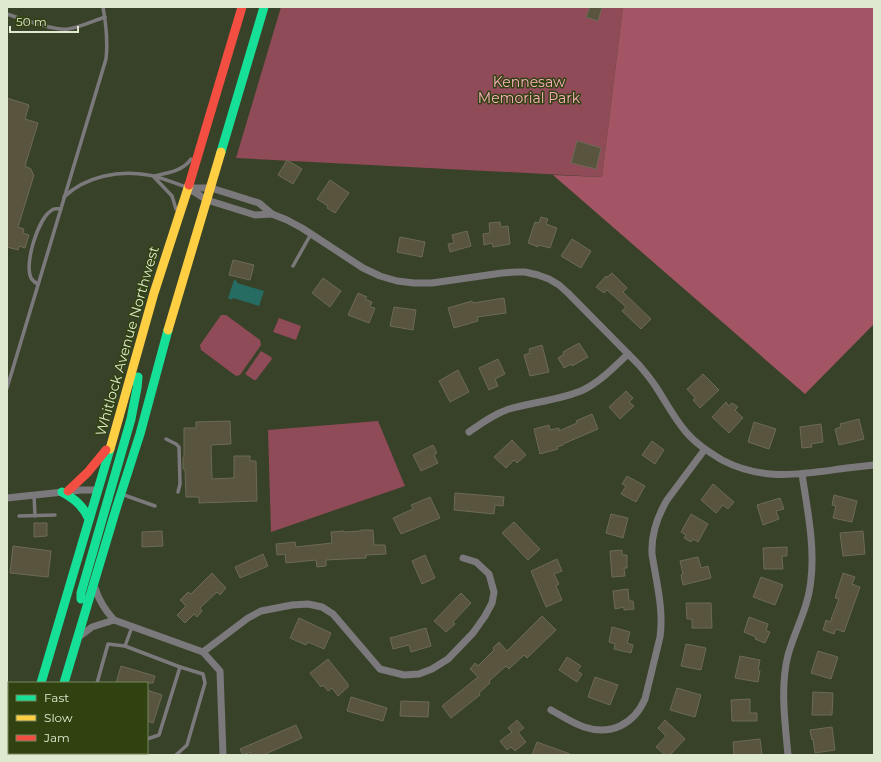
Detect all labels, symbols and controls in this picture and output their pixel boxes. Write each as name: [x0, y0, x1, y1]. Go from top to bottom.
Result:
scale bar: [10, 8, 78, 34]
text: 50 m: [16, 14, 47, 29]
park label: Kennesaw Memorial Park: [478, 73, 581, 107]
street label: Whitlock Avenue Northwest: [91, 244, 163, 438]
legend: [8, 682, 148, 754]
text: Fast: [44, 690, 69, 705]
text: Slow: [44, 710, 73, 725]
text: Jam: [43, 730, 70, 745]

